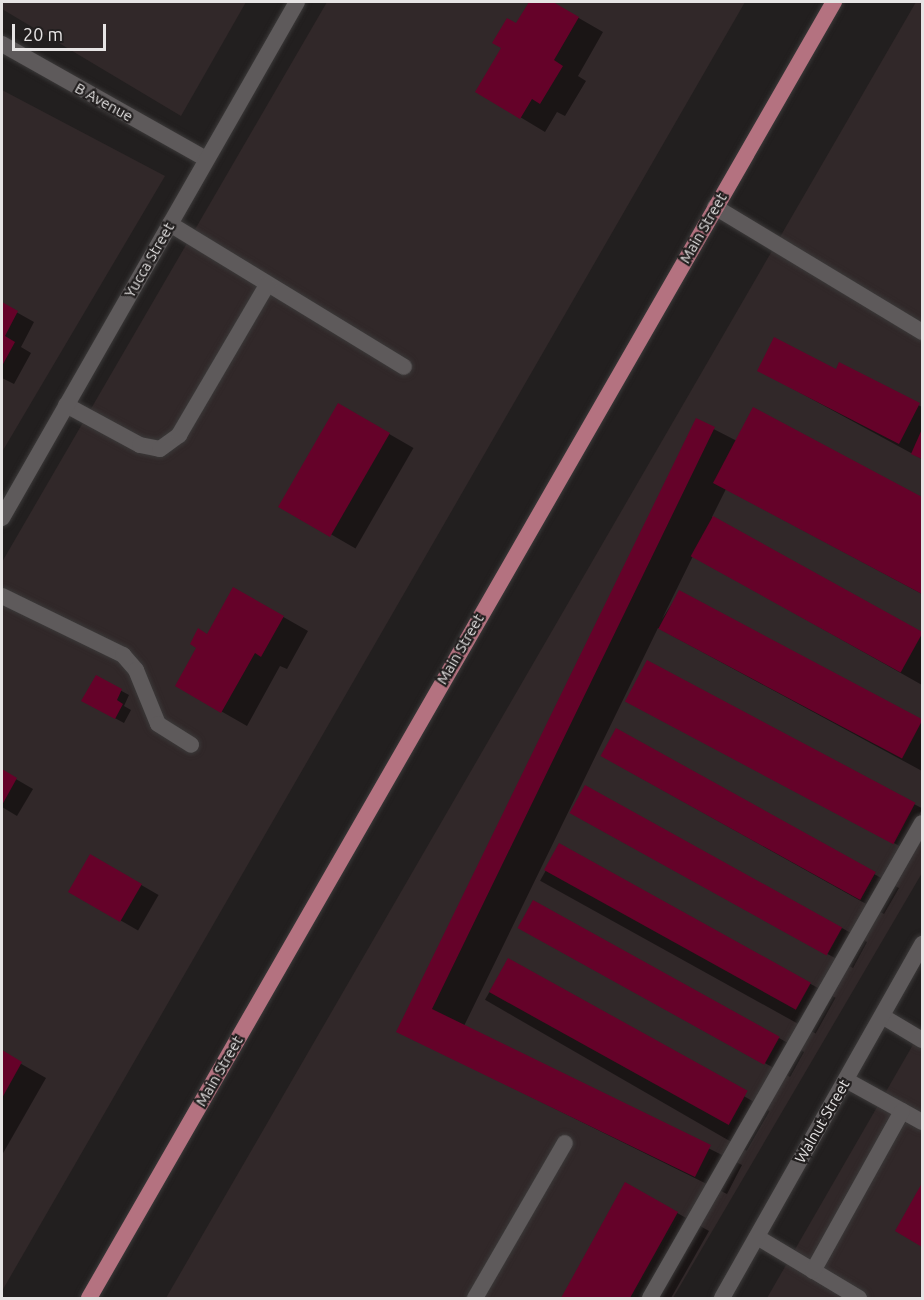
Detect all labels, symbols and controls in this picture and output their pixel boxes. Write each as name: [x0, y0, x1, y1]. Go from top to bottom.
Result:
scale bar: [15, 12, 110, 50]
text: 20 m: [23, 24, 63, 44]
street label: B Avenue: [72, 79, 136, 125]
street label: Main Street: [676, 190, 730, 266]
street label: Yucca Street: [120, 219, 178, 301]
street label: Main Street: [433, 611, 487, 687]
street label: Main Street: [192, 1033, 246, 1109]
street label: Walnut Street: [791, 1076, 853, 1166]

